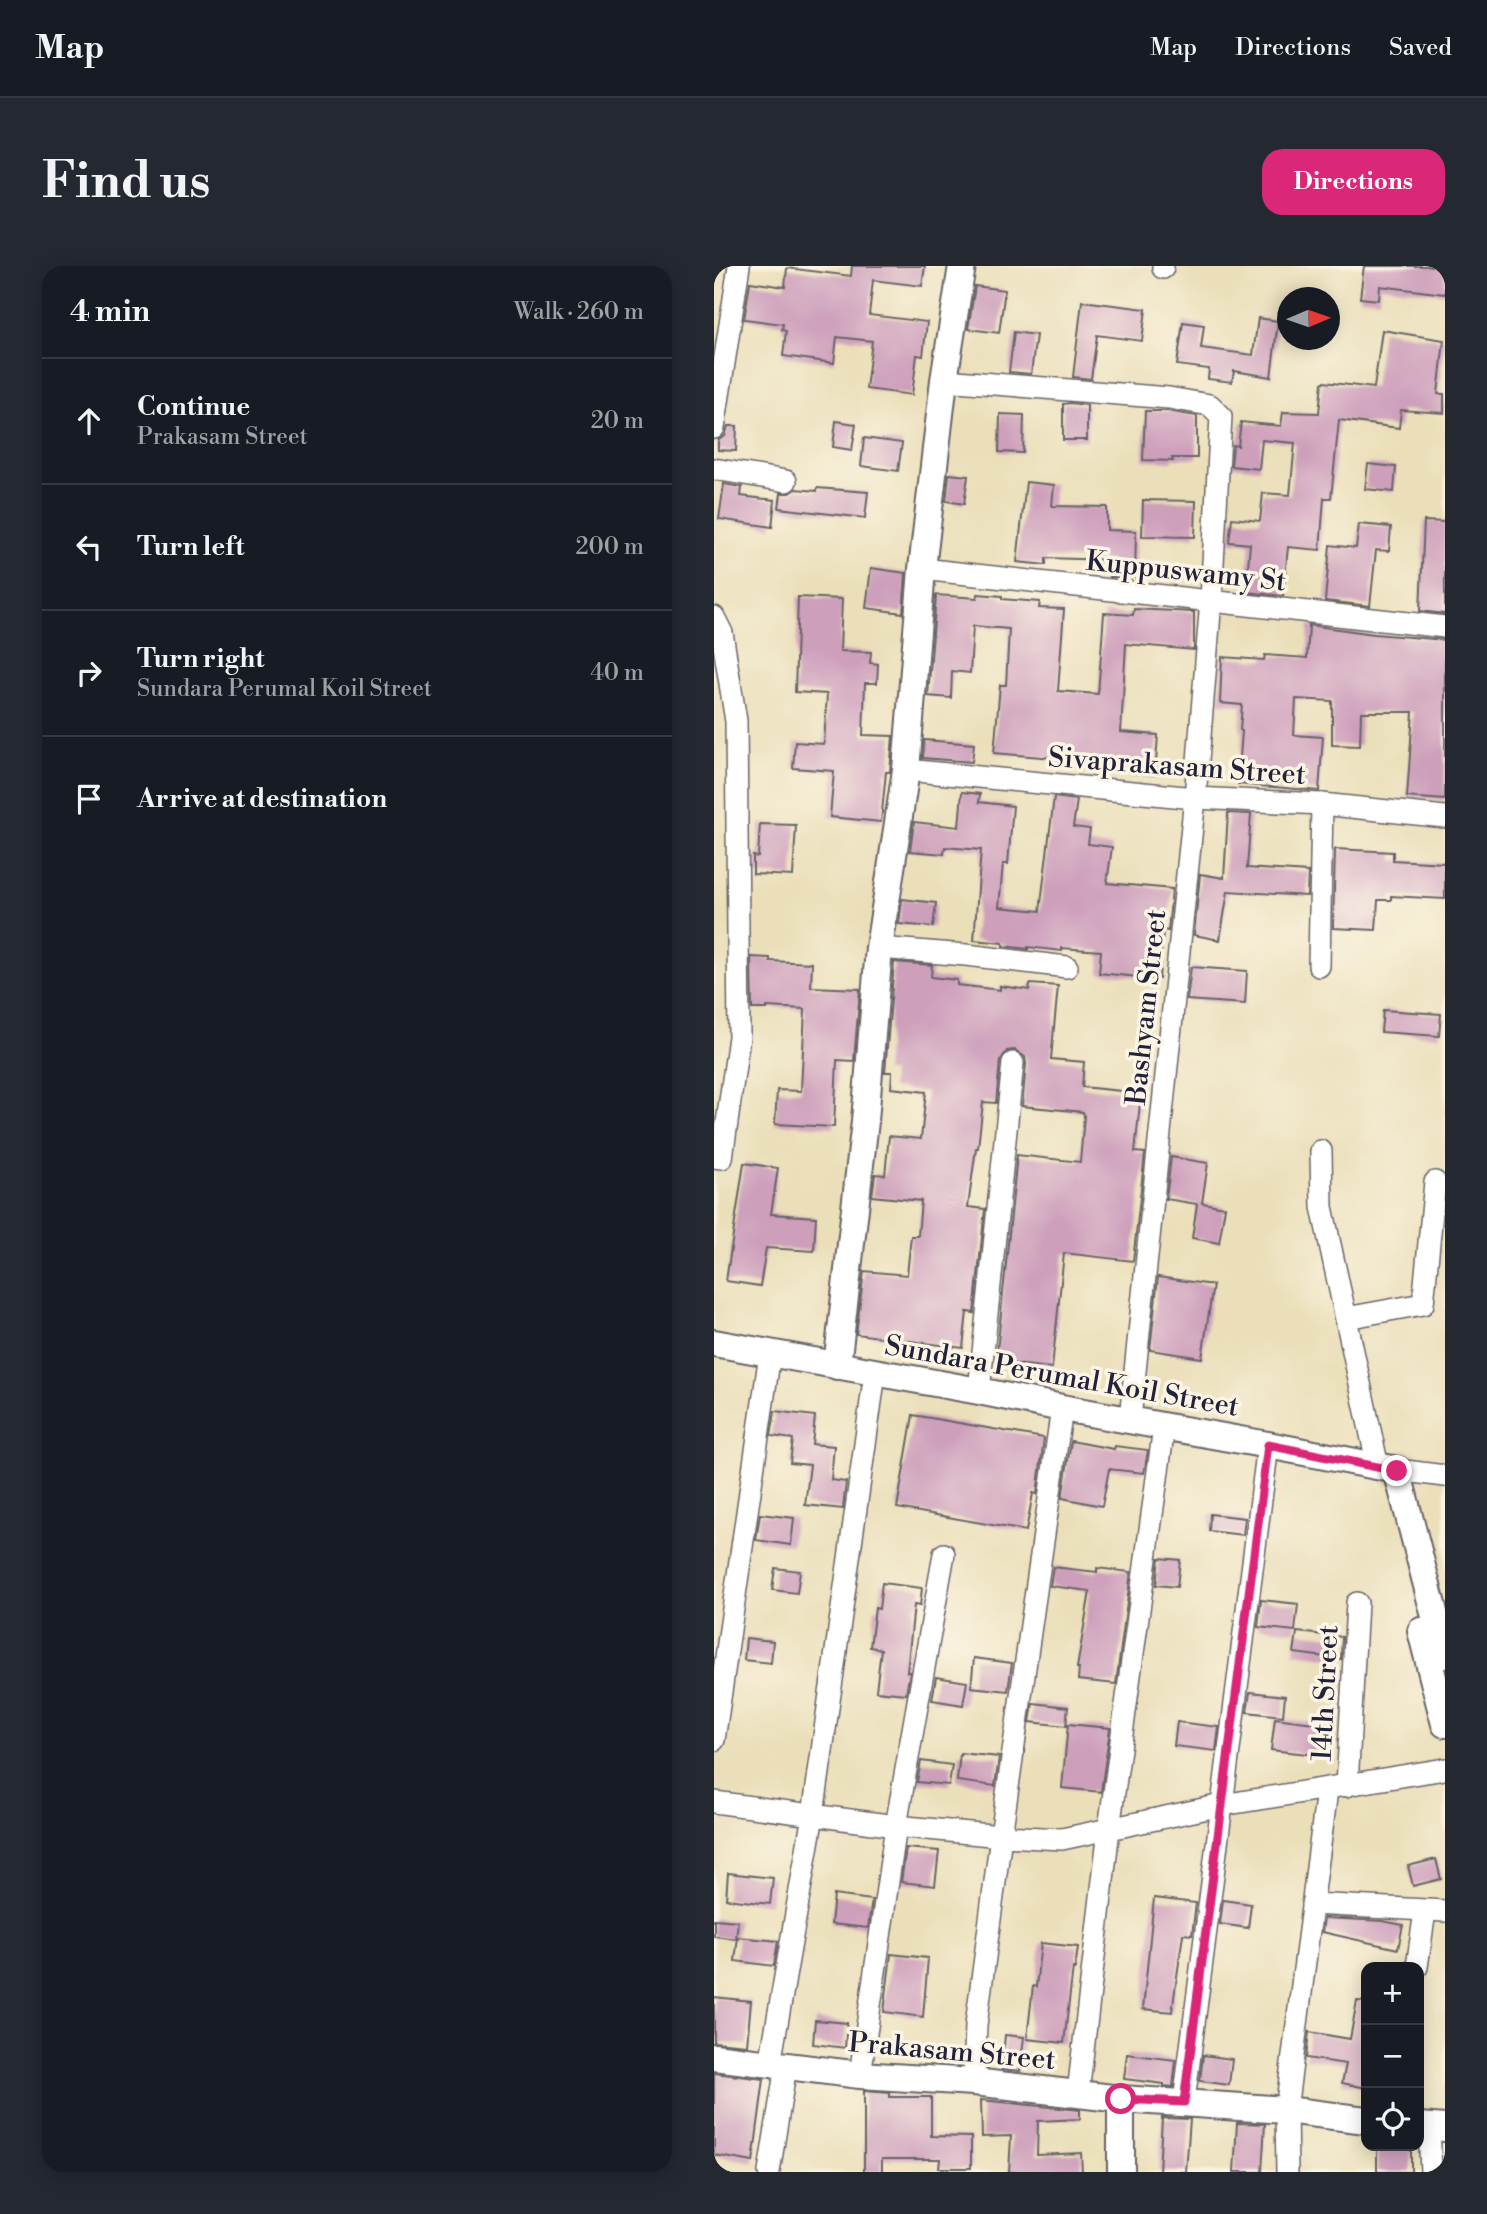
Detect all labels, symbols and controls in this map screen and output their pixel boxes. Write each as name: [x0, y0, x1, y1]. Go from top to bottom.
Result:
text: Map: [35, 28, 104, 69]
text: Map: [1150, 33, 1197, 63]
text: Directions: [1235, 33, 1351, 63]
text: Saved: [1389, 33, 1452, 63]
button: Directions: [1262, 149, 1445, 215]
text: Find us: [42, 152, 211, 213]
north arrow: [1277, 287, 1340, 350]
text: 4 min: [70, 293, 150, 331]
text: Walk · 260 m: [514, 298, 644, 326]
text: Continue: [137, 391, 250, 423]
icon: ahead: [70, 402, 108, 440]
text: 20 m: [591, 407, 644, 435]
text: Prakasam Street: [137, 423, 308, 451]
icon: left: [70, 528, 108, 566]
text: Turn left: [137, 531, 245, 563]
text: 200 m: [576, 533, 644, 561]
street label: Kuppuswamy St: [1084, 544, 1288, 599]
text: Turn right: [137, 643, 265, 675]
icon: right: [70, 654, 108, 692]
text: 40 m: [590, 659, 644, 687]
text: Sundara Perumal Koil Street: [137, 675, 432, 703]
street label: Sivaprakasam Street: [1047, 740, 1307, 793]
icon: arrive: [70, 780, 108, 818]
text: Arrive at destination: [137, 783, 387, 815]
street label: Bashyam Street: [1119, 907, 1174, 1108]
street label: Sundara Perumal Koil Street: [882, 1328, 1242, 1425]
route end: [1381, 1455, 1412, 1486]
street label: 14th Street: [1304, 1624, 1347, 1762]
map controls: [1361, 1962, 1424, 2151]
button: +: [1361, 1962, 1424, 2025]
street label: Prakasam Street: [847, 2025, 1057, 2078]
button: −: [1361, 2025, 1424, 2088]
route start: [1105, 2083, 1136, 2114]
button: locate: [1361, 2088, 1424, 2151]

